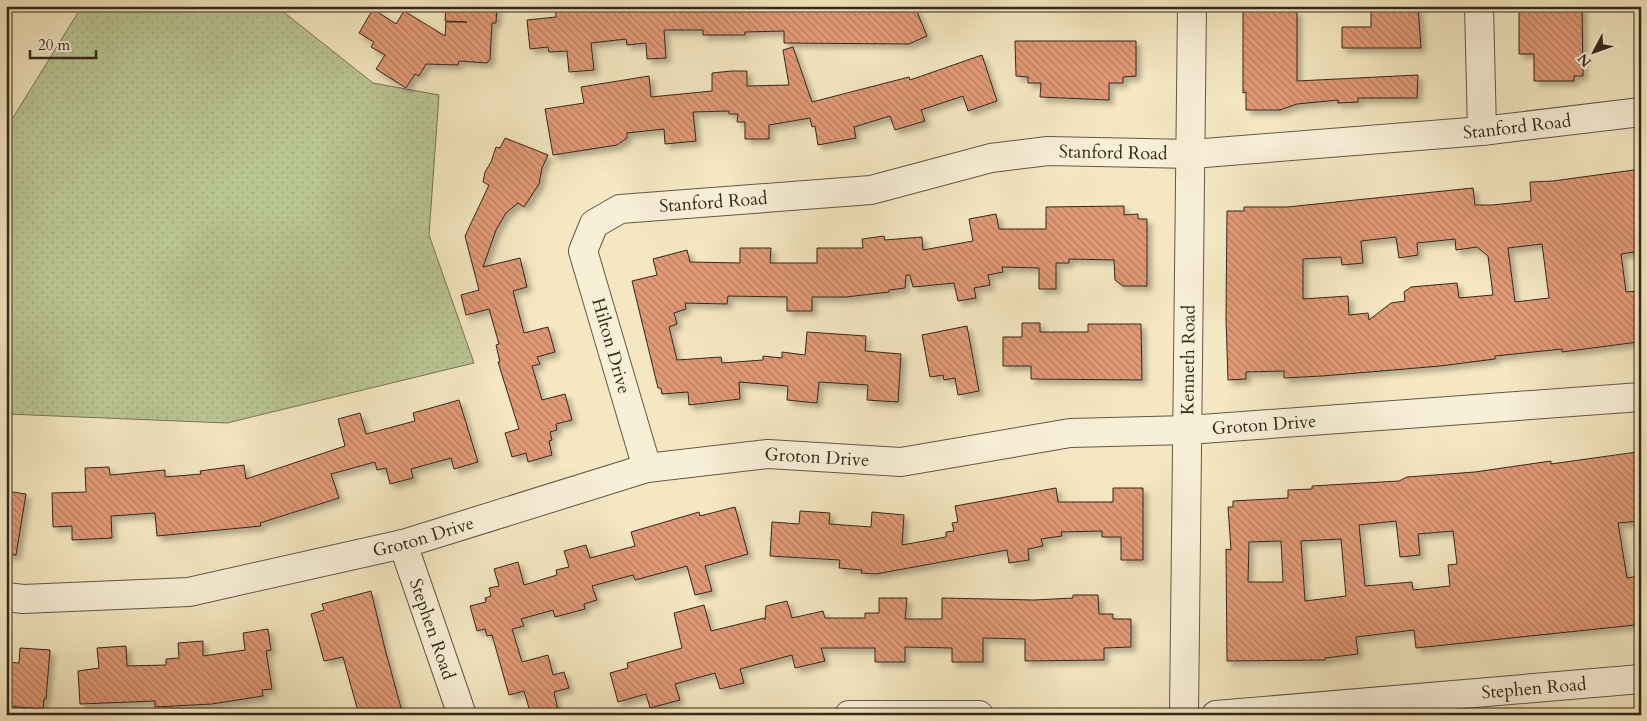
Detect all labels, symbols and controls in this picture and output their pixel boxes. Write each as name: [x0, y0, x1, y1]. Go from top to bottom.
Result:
scale bar: [30, 28, 96, 60]
north arrow: [1570, 28, 1620, 78]
text: 20 m: [38, 35, 70, 55]
text: N: [1573, 49, 1596, 71]
street label: Stanford Road: [1462, 108, 1573, 145]
street label: Stanford Road: [1059, 139, 1168, 166]
street label: Stanford Road: [658, 185, 769, 218]
street label: Hilton Drive: [585, 295, 637, 397]
street label: Kenneth Road: [1175, 304, 1201, 415]
street label: Groton Drive: [1211, 408, 1317, 441]
street label: Groton Drive: [764, 441, 870, 473]
street label: Groton Drive: [370, 510, 477, 563]
street label: Stephen Road: [403, 575, 461, 683]
street label: Stephen Road: [1480, 671, 1588, 705]

